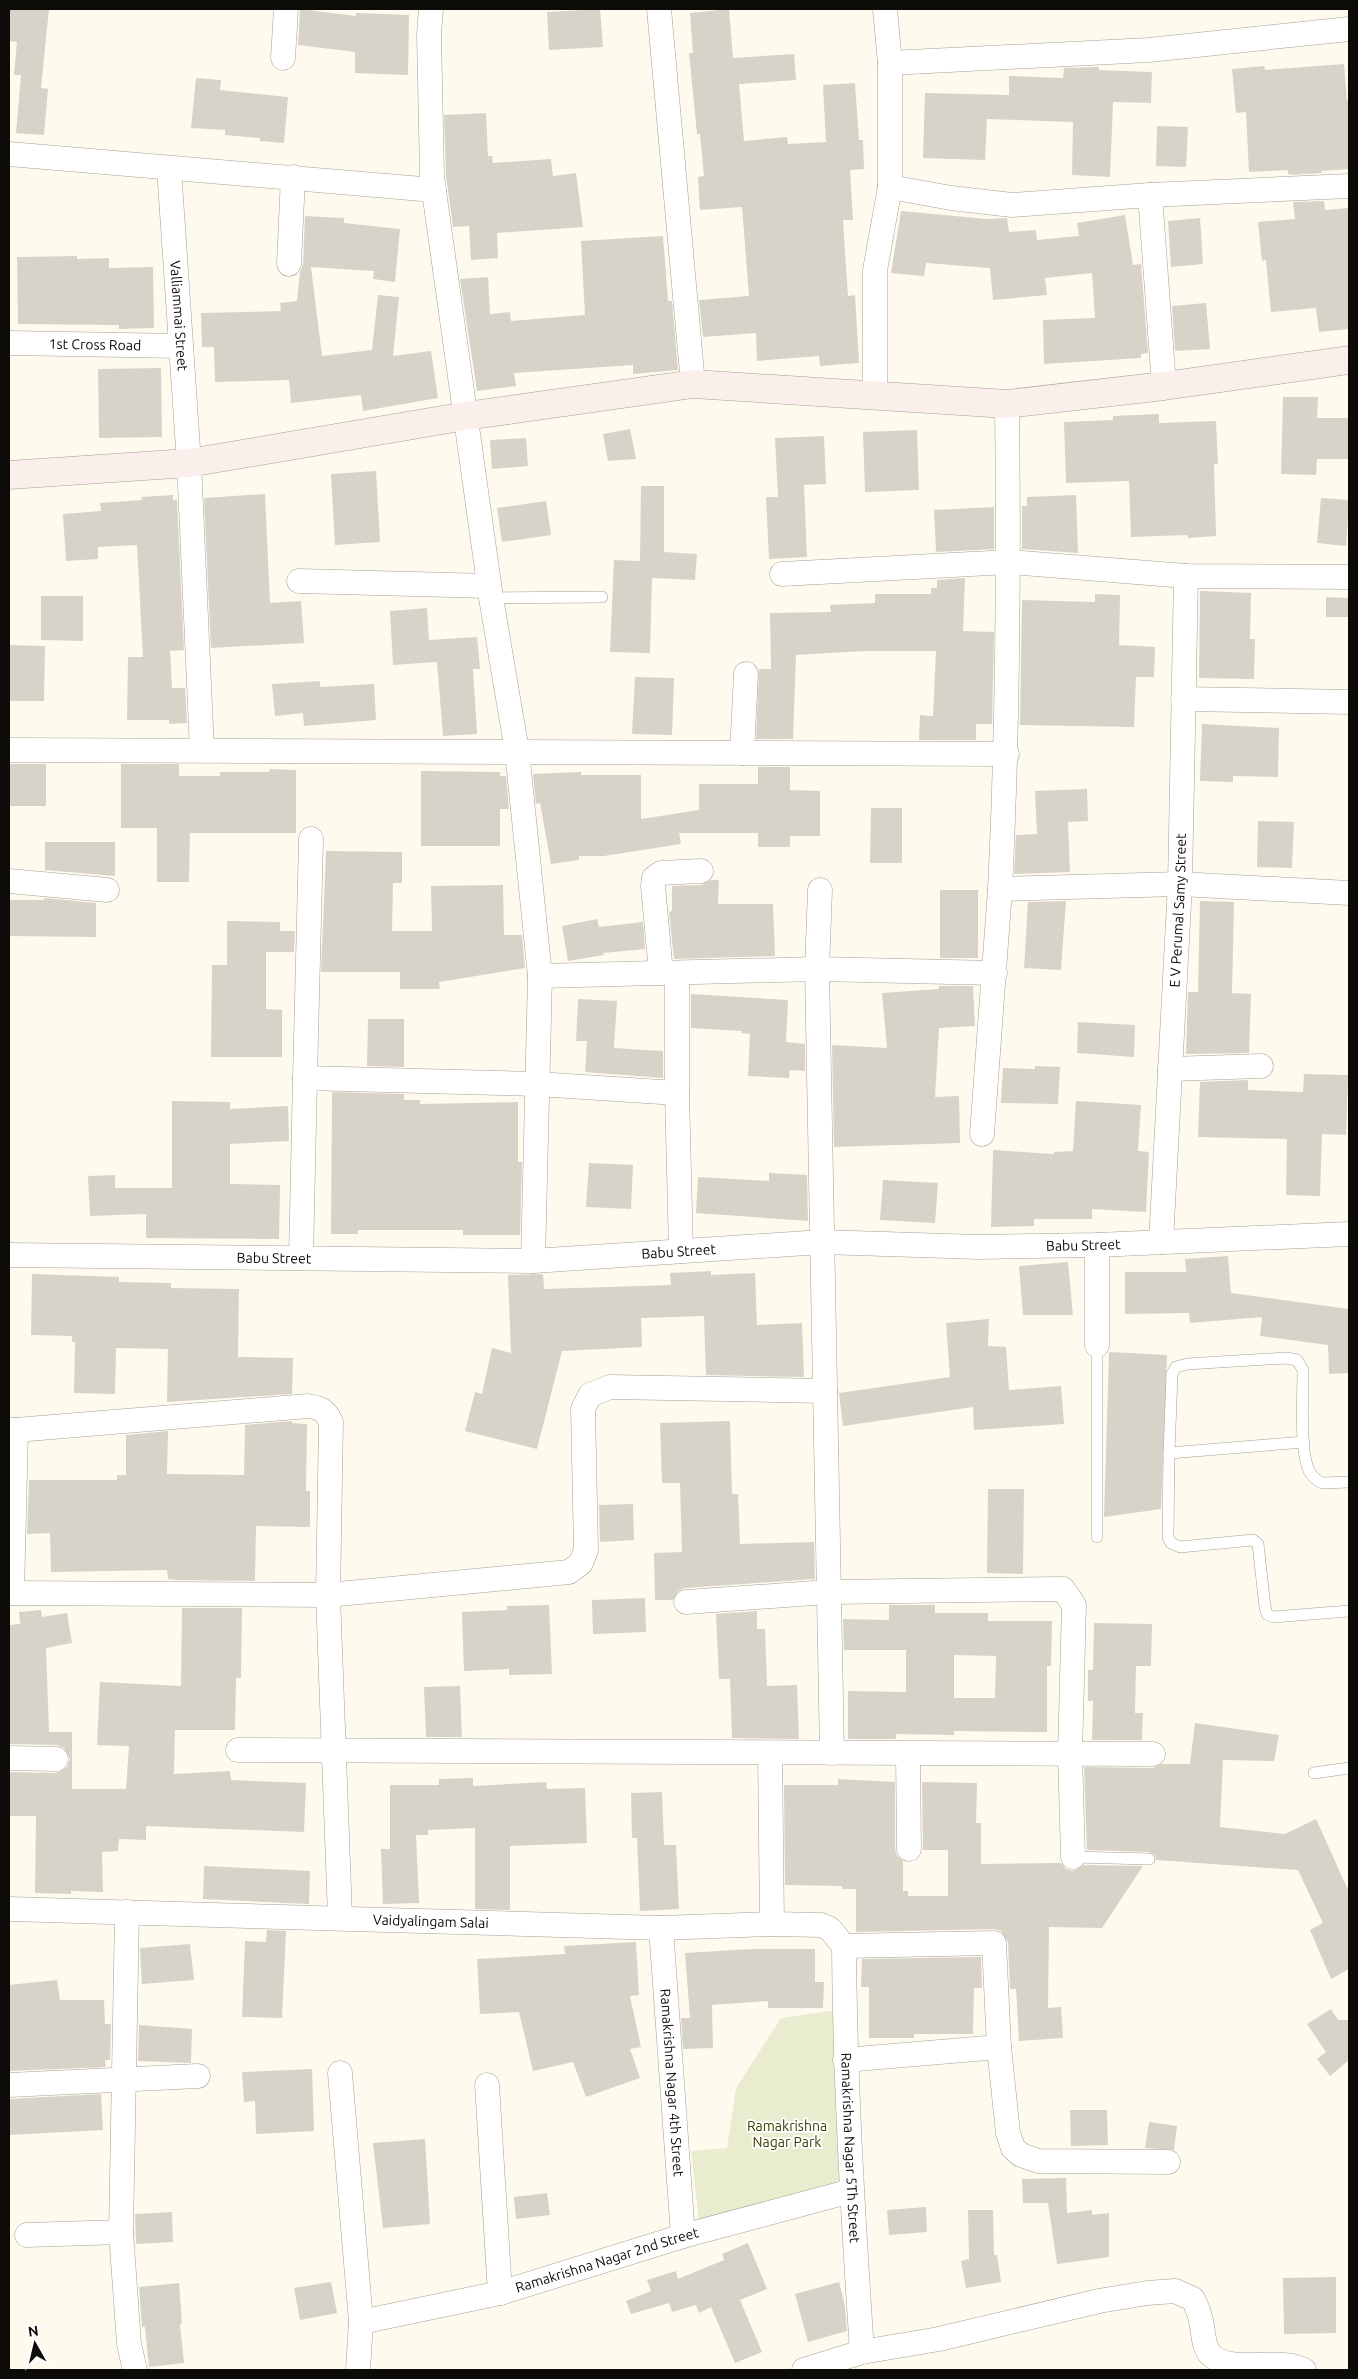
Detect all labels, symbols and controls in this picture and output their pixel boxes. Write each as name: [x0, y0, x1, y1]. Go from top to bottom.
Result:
street label: Valliammai Street: [167, 260, 191, 372]
street label: 1st Cross Road: [49, 336, 141, 353]
street label: E V Perumal Samy Street: [1167, 833, 1189, 988]
street label: Babu Street: [1046, 1236, 1121, 1254]
street label: Babu Street: [641, 1241, 717, 1262]
street label: Babu Street: [237, 1250, 312, 1266]
street label: Vaidyalingam Salai: [373, 1912, 489, 1931]
street label: Ramakrishna Nagar 4th Street: [657, 1988, 687, 2178]
street label: Ramakrishna Nagar 5Th Street: [838, 2052, 863, 2244]
park label: Ramakrishna Nagar Park: [747, 2118, 827, 2150]
street label: Ramakrishna Nagar 2nd Street: [513, 2224, 701, 2296]
north arrow: [10, 2319, 60, 2369]
text: N: [27, 2322, 39, 2340]

